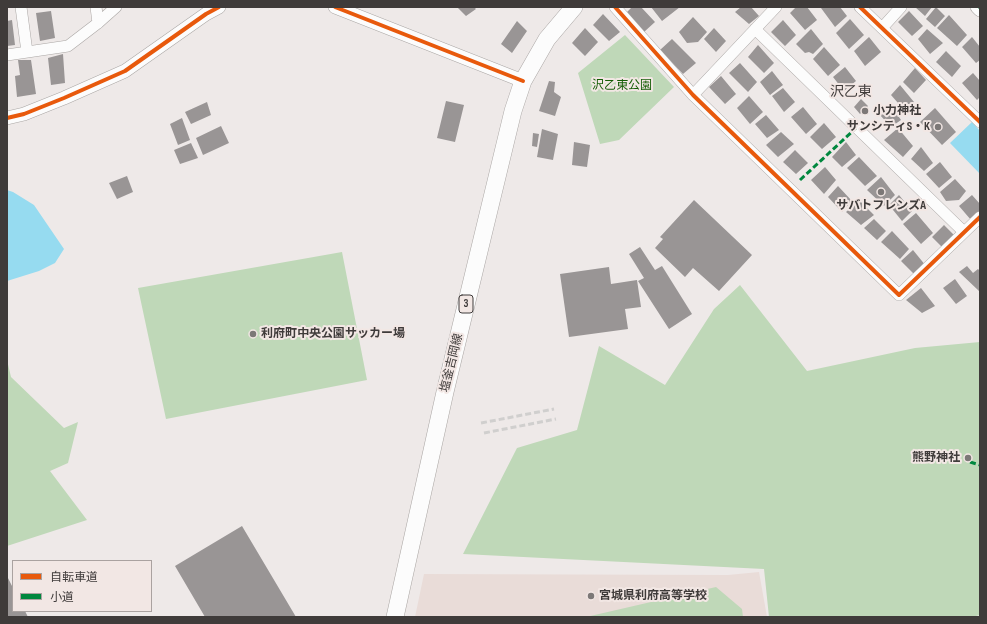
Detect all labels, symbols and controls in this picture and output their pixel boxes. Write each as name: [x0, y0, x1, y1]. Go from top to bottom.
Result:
park label: 沢乙東公園: [592, 79, 652, 93]
district label: 沢乙東: [830, 84, 872, 100]
place label: 小力神社: [873, 104, 921, 118]
marker: 小力神社: [860, 106, 870, 116]
place label: サンシティS・K: [847, 120, 930, 134]
marker: サンシティS・K: [933, 122, 943, 132]
marker: サバトフレンズA: [876, 187, 886, 197]
place label: サバトフレンズA: [836, 199, 926, 213]
road number: 3: [459, 295, 473, 313]
place label: 利府町中央公園サッカー場: [261, 327, 405, 341]
marker: 利府町中央公園サッカー場: [248, 329, 258, 339]
street label: 塩釜吉岡線: [438, 332, 466, 394]
place label: 熊野神社: [912, 451, 960, 465]
marker: 熊野神社: [963, 453, 973, 463]
legend: [12, 560, 152, 612]
text: 自転車道: [50, 570, 98, 585]
place label: 宮城県利府高等学校: [599, 589, 707, 603]
text: 小道: [50, 590, 74, 605]
marker: 宮城県利府高等学校: [586, 591, 596, 601]

